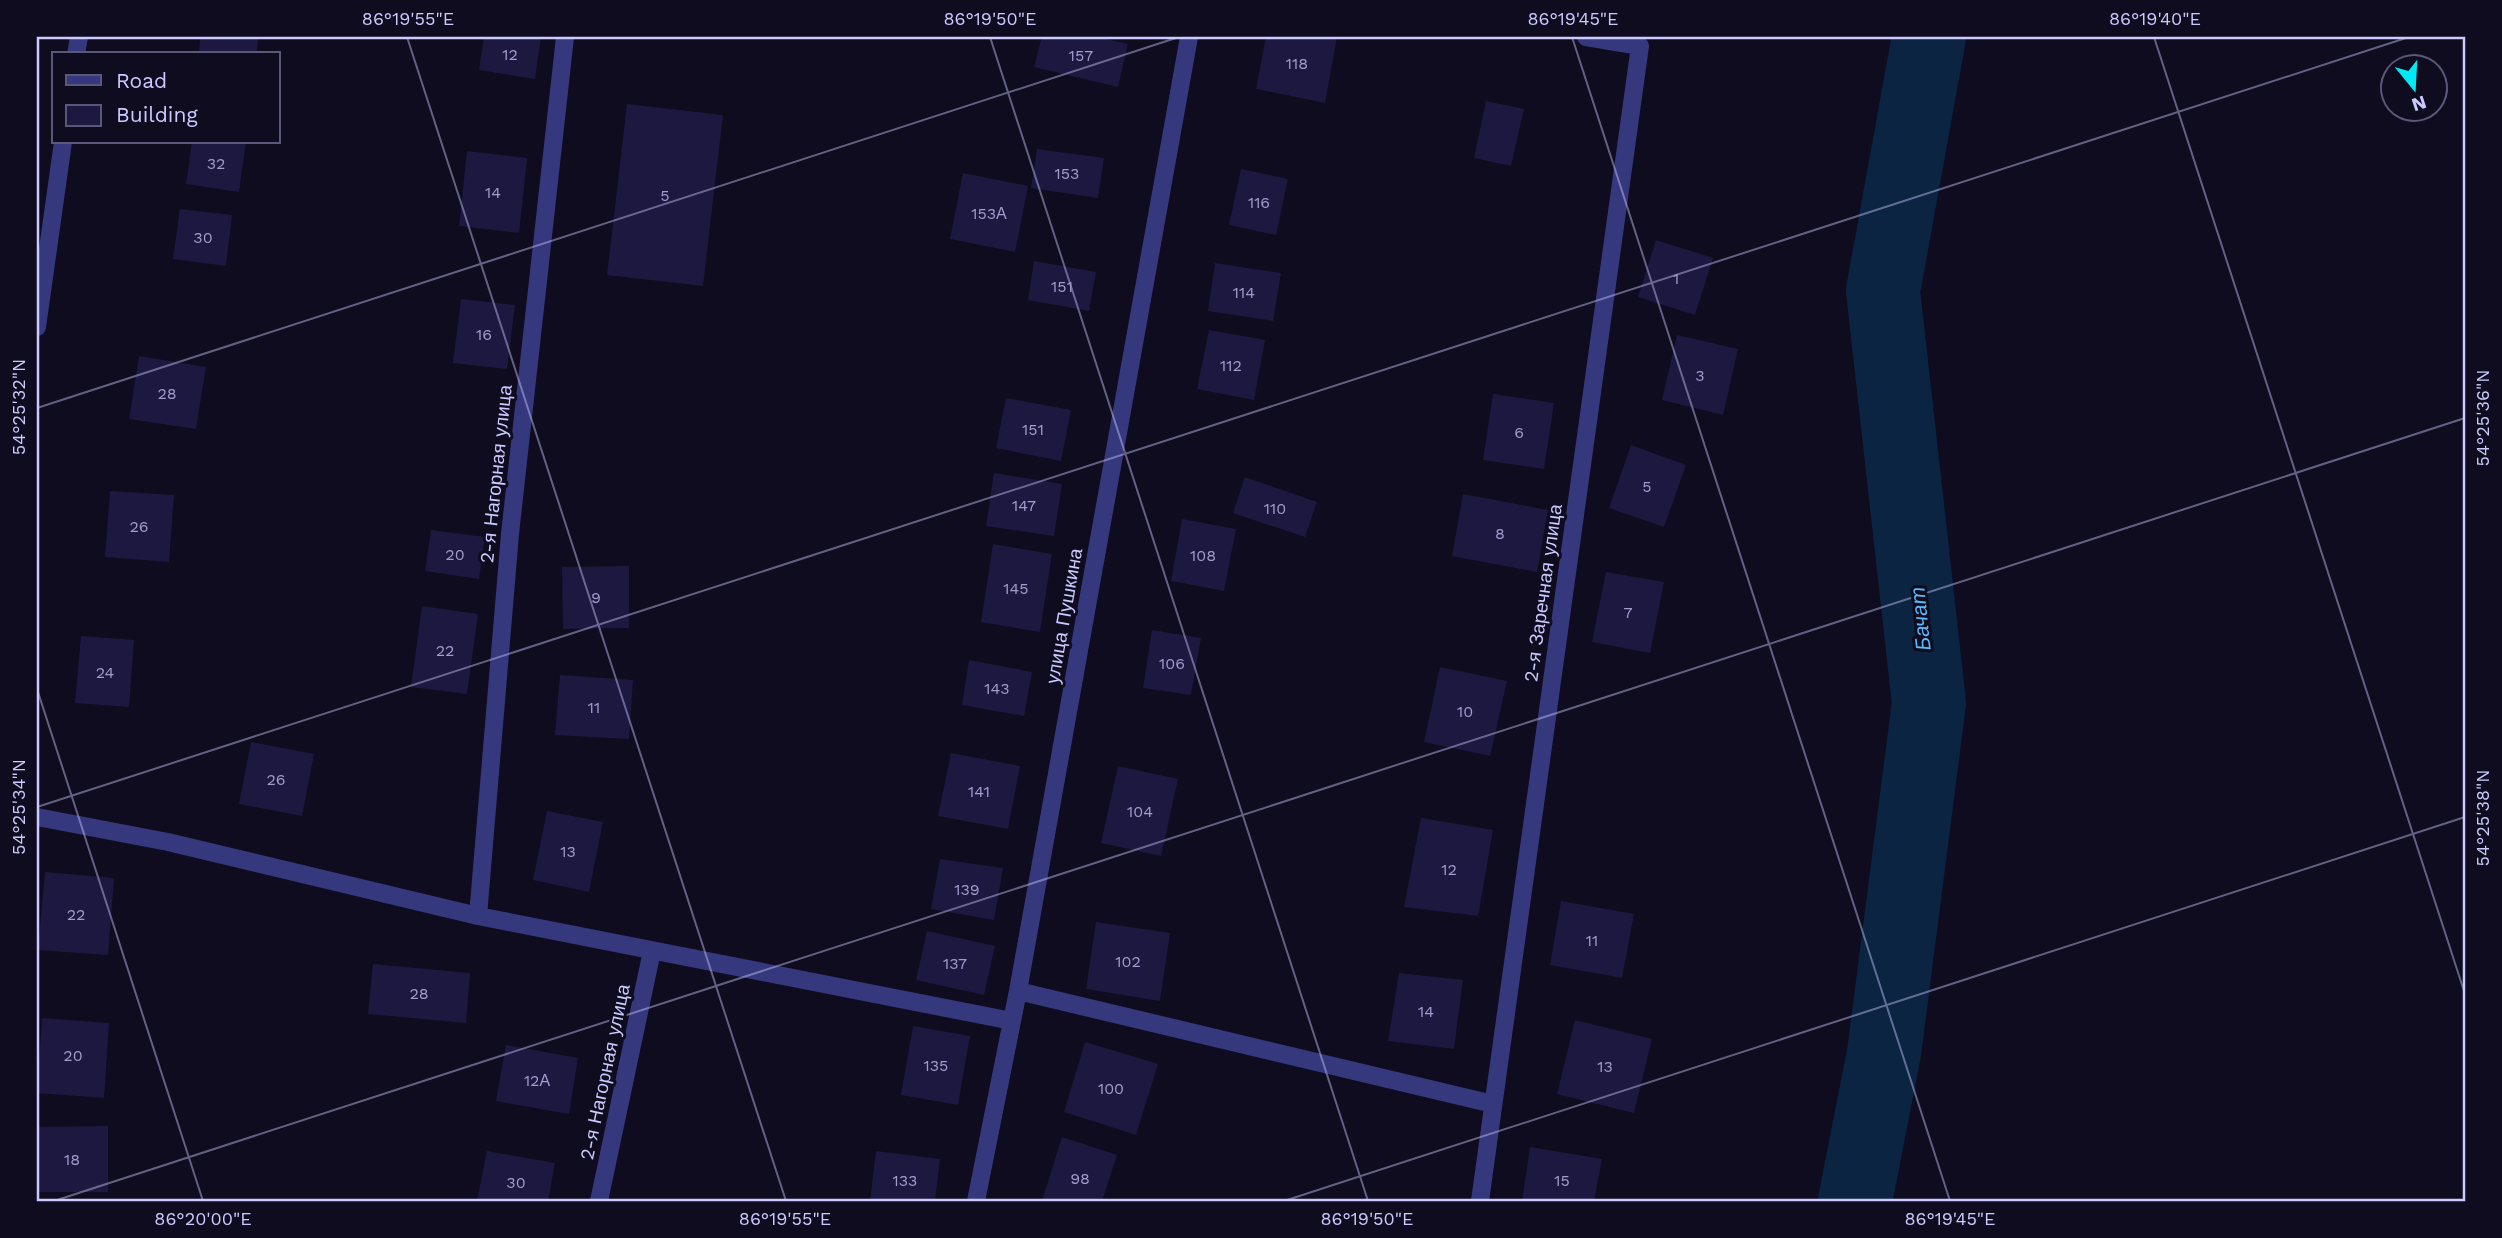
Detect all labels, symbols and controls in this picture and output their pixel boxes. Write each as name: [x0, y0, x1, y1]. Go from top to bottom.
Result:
text: 86°19'55"E: [362, 8, 454, 29]
text: 86°19'50"E: [943, 8, 1037, 29]
text: 86°19'45"E: [1527, 8, 1619, 29]
text: 86°19'40"E: [2109, 8, 2201, 29]
house number: 12: [502, 45, 518, 64]
house number: 157: [1069, 46, 1093, 65]
legend: [52, 52, 280, 144]
north arrow: [2380, 52, 2450, 122]
house number: 118: [1286, 54, 1308, 73]
text: Road: [116, 68, 167, 93]
text: N: [2409, 91, 2429, 117]
text: Building: [116, 102, 198, 127]
house number: 32: [207, 154, 225, 173]
house number: 153: [1055, 164, 1079, 183]
house number: 14: [485, 183, 501, 202]
house number: 5: [660, 186, 670, 205]
house number: 116: [1248, 193, 1270, 212]
house number: 153А: [971, 204, 1007, 223]
house number: 30: [193, 228, 213, 247]
house number: 1: [1673, 269, 1679, 288]
house number: 151: [1051, 277, 1073, 296]
house number: 114: [1233, 283, 1255, 302]
house number: 16: [476, 325, 492, 344]
house number: 112: [1220, 356, 1242, 375]
text: 54°25'32"N: [8, 359, 29, 455]
house number: 3: [1695, 366, 1705, 385]
text: 54°25'36"N: [2472, 370, 2493, 466]
street label: 2-я Нагорная улица: [475, 383, 517, 564]
house number: 28: [157, 384, 177, 403]
house number: 151: [1022, 420, 1044, 439]
house number: 6: [1514, 423, 1524, 442]
house number: 5: [1642, 477, 1652, 496]
house number: 147: [1012, 496, 1036, 515]
house number: 110: [1264, 499, 1286, 518]
street label: 2-я Заречная улица: [1519, 502, 1567, 684]
house number: 26: [129, 517, 149, 536]
house number: 8: [1495, 524, 1505, 543]
house number: 20: [445, 545, 465, 564]
street label: улица Пушкина: [1041, 546, 1087, 686]
house number: 108: [1190, 546, 1216, 565]
house number: 145: [1003, 579, 1029, 598]
water label: Бачат: [1904, 586, 1936, 652]
house number: 9: [591, 588, 601, 607]
house number: 7: [1624, 603, 1633, 622]
house number: 22: [436, 641, 454, 660]
house number: 106: [1159, 654, 1185, 673]
house number: 24: [96, 663, 115, 682]
house number: 143: [984, 679, 1010, 698]
house number: 11: [588, 698, 600, 717]
house number: 10: [1457, 702, 1473, 721]
text: 54°25'34"N: [8, 759, 29, 855]
house number: 26: [266, 770, 286, 789]
text: 54°25'38"N: [2472, 770, 2493, 866]
house number: 141: [968, 782, 990, 801]
house number: 104: [1127, 802, 1153, 821]
house number: 13: [560, 842, 576, 861]
house number: 12: [1441, 860, 1457, 879]
house number: 139: [954, 880, 980, 899]
house number: 22: [67, 905, 85, 924]
house number: 11: [1586, 931, 1598, 950]
house number: 102: [1115, 952, 1141, 971]
house number: 137: [943, 954, 967, 973]
street label: 2-я Нагорная улица: [575, 982, 635, 1162]
house number: 28: [409, 984, 429, 1003]
house number: 14: [1418, 1002, 1434, 1021]
house number: 20: [63, 1046, 83, 1065]
house number: 135: [924, 1056, 948, 1075]
house number: 13: [1597, 1057, 1613, 1076]
house number: 12А: [524, 1071, 550, 1090]
house number: 100: [1098, 1079, 1124, 1098]
house number: 18: [64, 1150, 80, 1169]
house number: 98: [1070, 1169, 1090, 1188]
house number: 133: [893, 1171, 917, 1190]
house number: 15: [1554, 1171, 1570, 1190]
house number: 30: [506, 1173, 526, 1192]
text: 86°20'00"E: [154, 1208, 252, 1229]
text: 86°19'55"E: [739, 1208, 831, 1229]
text: 86°19'50"E: [1320, 1208, 1414, 1229]
text: 86°19'45"E: [1904, 1208, 1996, 1229]

